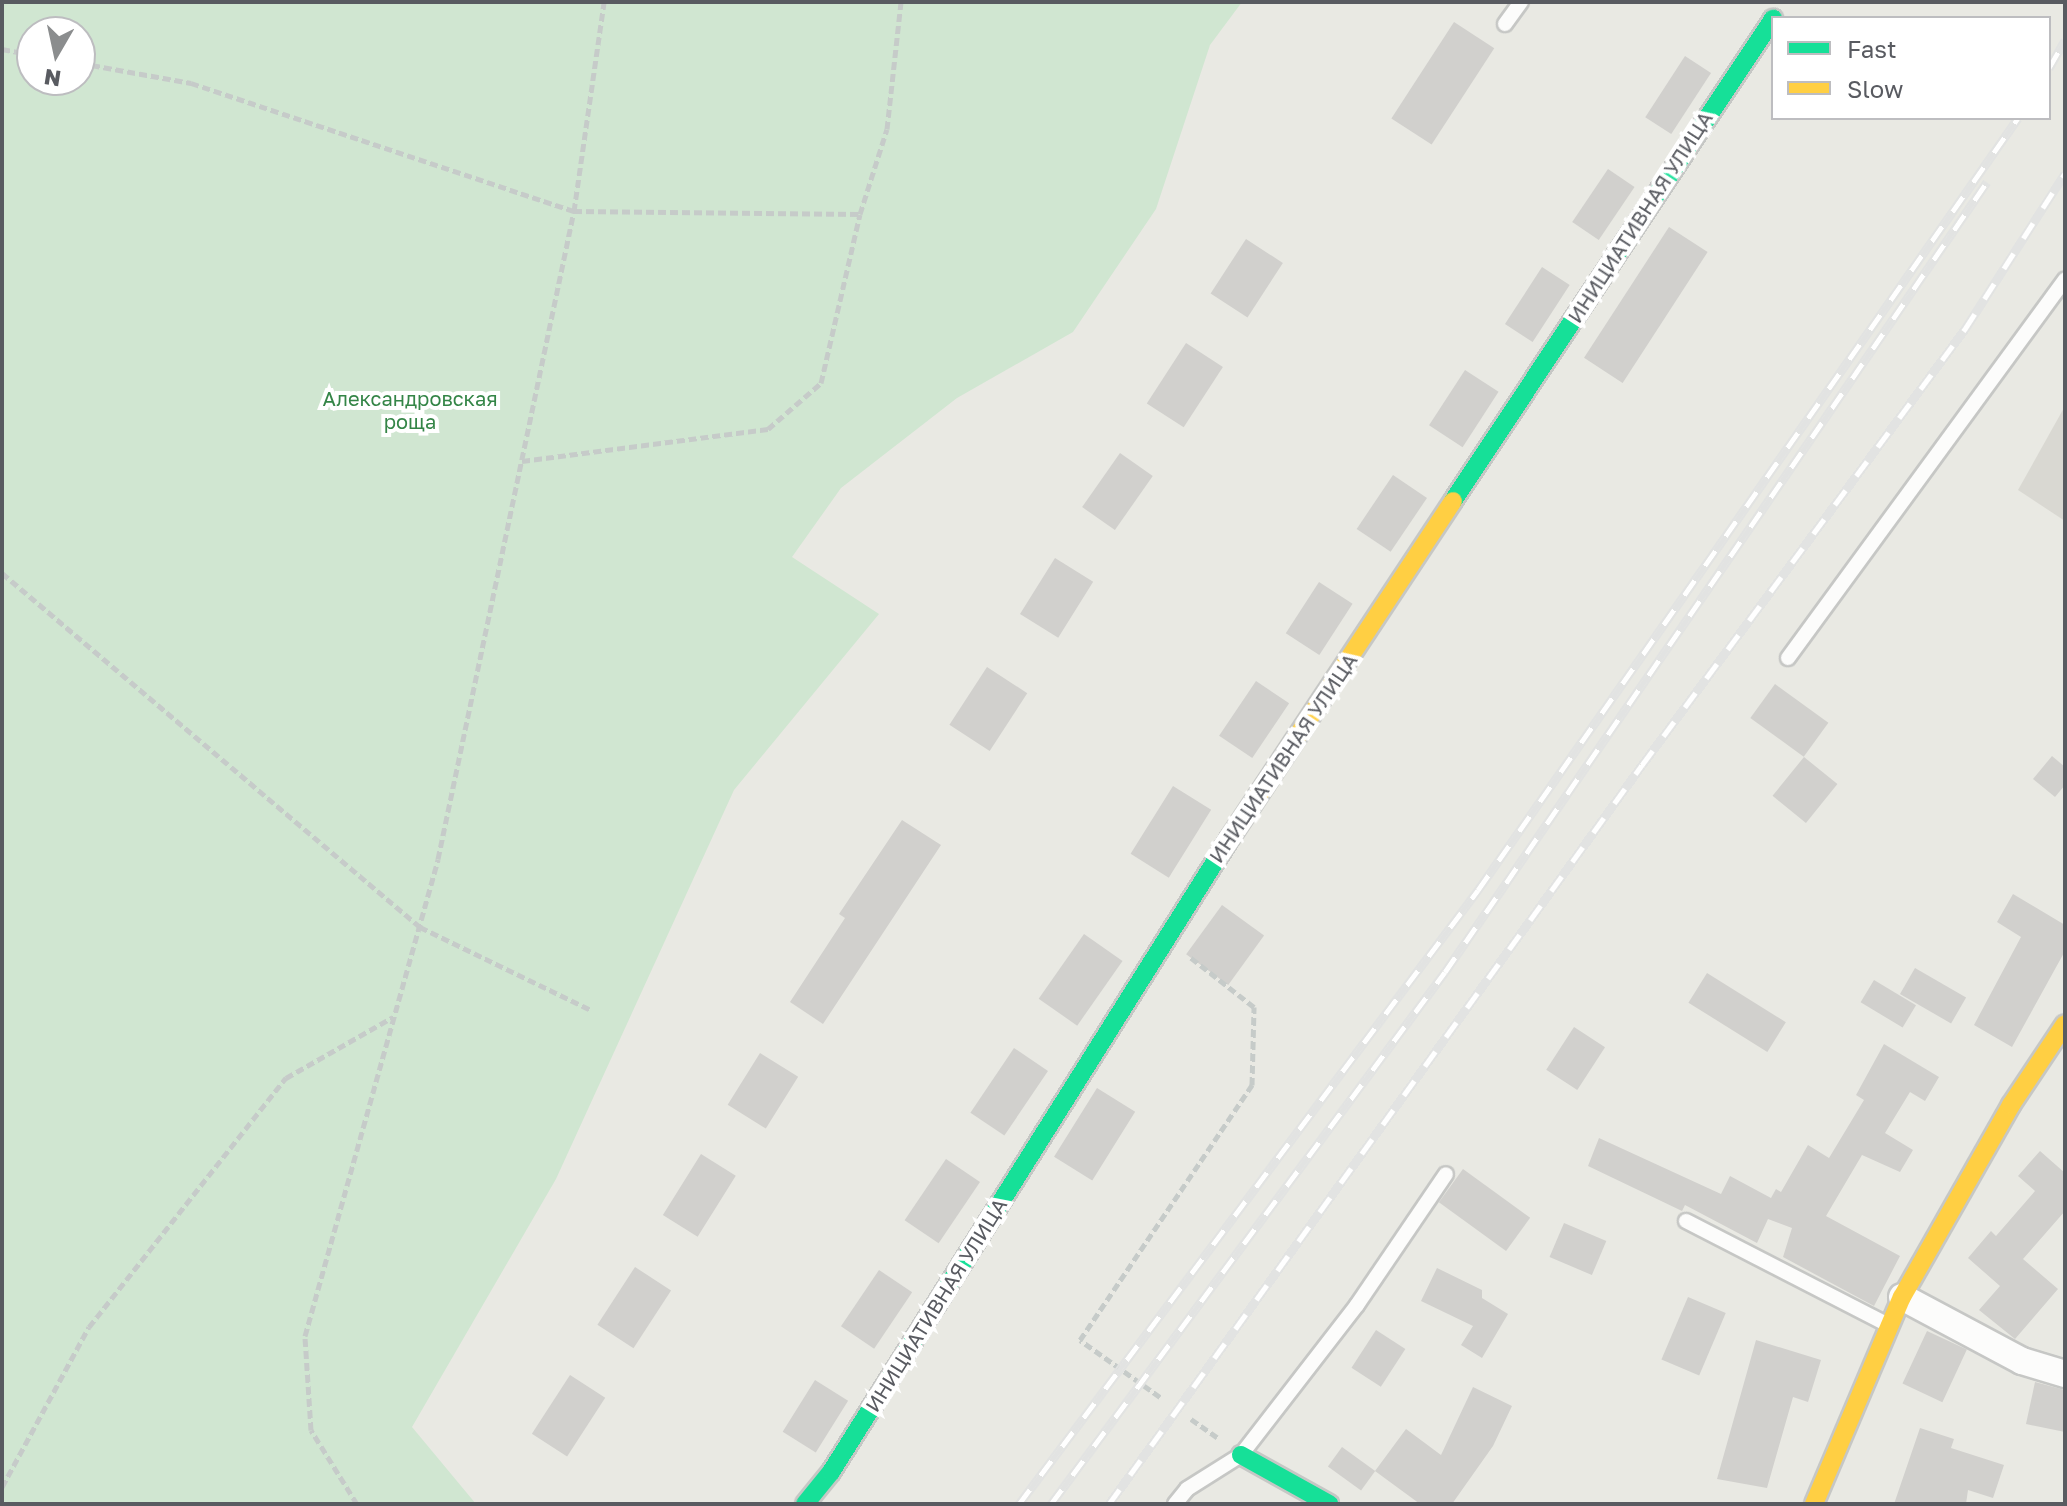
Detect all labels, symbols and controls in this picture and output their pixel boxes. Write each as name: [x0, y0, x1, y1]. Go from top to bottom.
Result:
north arrow: [16, 16, 96, 96]
legend: [1771, 16, 2051, 120]
text: Fast: [1847, 34, 1897, 63]
text: N: [42, 64, 63, 93]
text: Slow: [1847, 74, 1903, 103]
street label: ИНИЦИАТИВНАЯ УЛИЦА: [1563, 107, 1717, 327]
park label: Александровская роща: [322, 387, 498, 434]
street label: ИНИЦИАТИВНАЯ УЛИЦА: [1204, 649, 1362, 867]
street label: ИНИЦИАТИВНАЯ УЛИЦА: [860, 1194, 1012, 1416]

